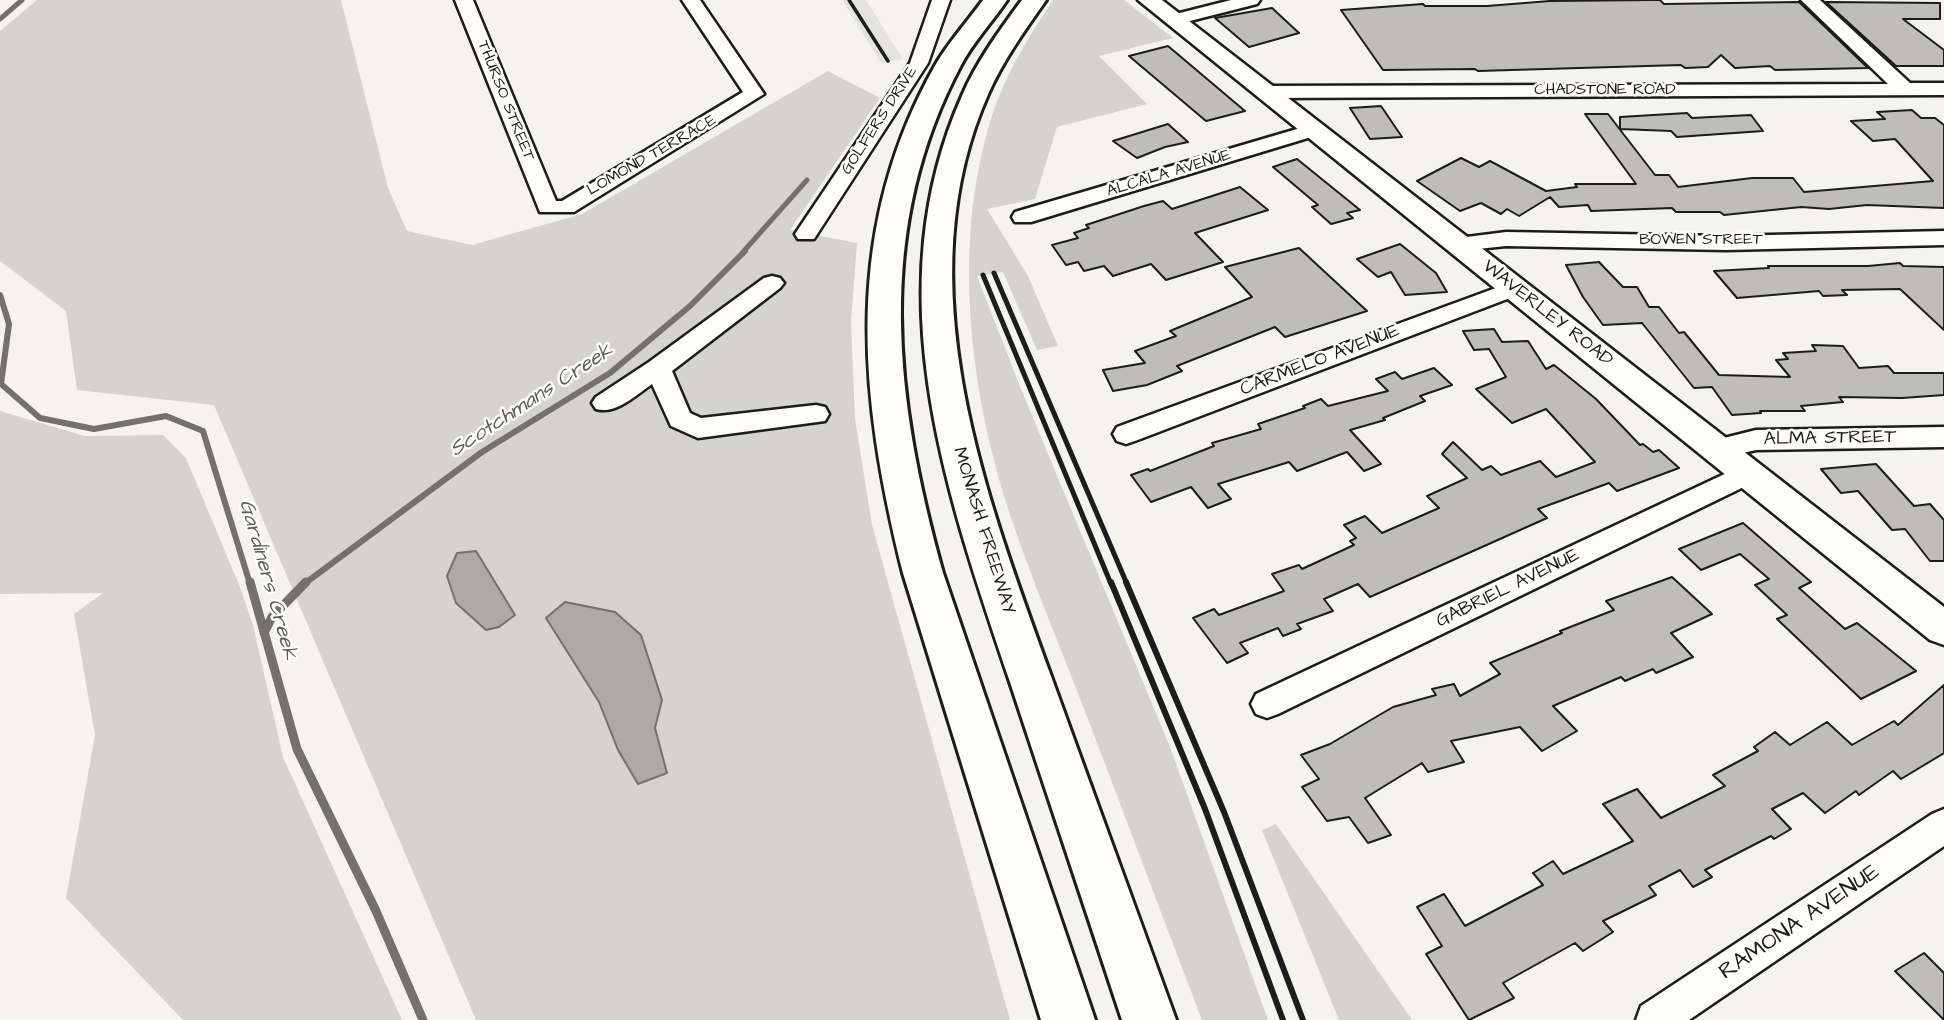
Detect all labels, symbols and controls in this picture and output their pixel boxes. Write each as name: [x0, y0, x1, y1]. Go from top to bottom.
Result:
street label: THURSO STREET: [472, 38, 538, 164]
street label: GOLFERS DRIVE: [838, 63, 922, 179]
street label: CHADSTONE ROAD: [1534, 81, 1676, 101]
street label: LOMOND TERRACE: [584, 111, 720, 201]
street label: ALCALA AVENUE: [1105, 146, 1233, 202]
street label: BOWEN STREET: [1639, 231, 1763, 251]
street label: WAVERLEY ROAD: [1477, 256, 1617, 372]
street label: CARMELO AVENUE: [1237, 320, 1403, 402]
water label: Scotchmans Creek: [446, 339, 618, 463]
street label: ALMA STREET: [1763, 426, 1897, 452]
street label: MONASH FREEWAY: [947, 445, 1019, 617]
water label: Gardiners Creek: [232, 497, 302, 663]
street label: GABRIEL AVENUE: [1433, 544, 1583, 634]
street label: RAMONA AVENUE: [1715, 859, 1885, 987]

